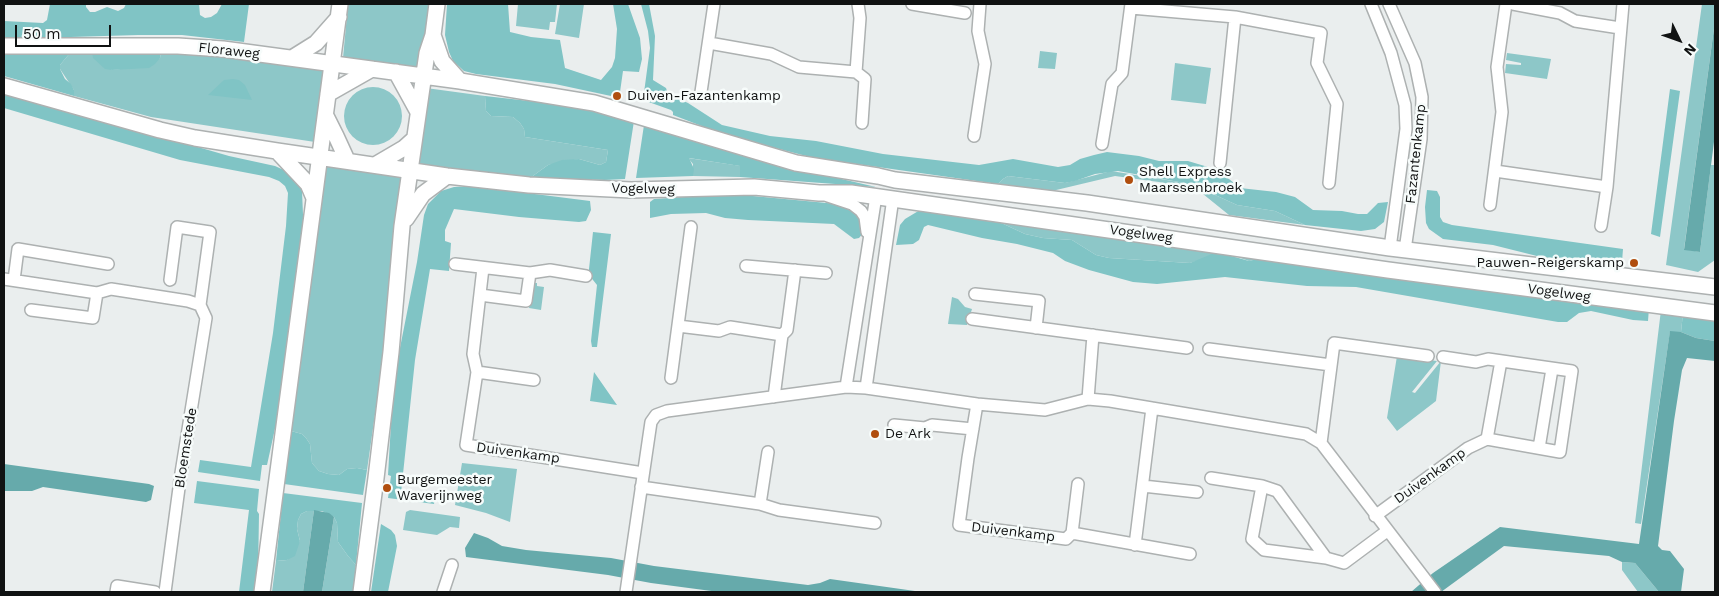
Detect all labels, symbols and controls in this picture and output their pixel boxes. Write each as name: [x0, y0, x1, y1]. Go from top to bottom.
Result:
scale bar: [18, 15, 114, 47]
north arrow: [1654, 15, 1704, 65]
text: 50 m: [23, 25, 60, 43]
street label: Floraweg: [198, 39, 260, 63]
text: N: [1681, 41, 1700, 59]
place label: Duiven-Fazantenkamp: [627, 88, 781, 104]
marker: Duiven-Fazantenkamp: [611, 90, 623, 102]
street label: Fazantenkamp: [1402, 103, 1430, 205]
place label: Shell Express Maarssenbroek: [1139, 164, 1242, 196]
marker: Shell Express Maarssenbroek: [1123, 174, 1135, 186]
street label: Vogelweg: [611, 180, 675, 198]
street label: Vogelweg: [1108, 221, 1174, 247]
place label: Pauwen-Reigerskamp: [1476, 255, 1624, 271]
marker: Pauwen-Reigerskamp: [1628, 257, 1640, 269]
street label: Vogelweg: [1526, 280, 1592, 306]
street label: Bloemstede: [171, 406, 201, 490]
place label: De Ark: [885, 426, 931, 442]
marker: De Ark: [869, 428, 881, 440]
street label: Duivenkamp: [475, 439, 561, 467]
street label: Duivenkamp: [1391, 444, 1469, 508]
place label: Burgemeester Waverijnweg: [397, 472, 492, 504]
marker: Burgemeester Waverijnweg: [381, 482, 393, 494]
street label: Duivenkamp: [970, 519, 1056, 545]

